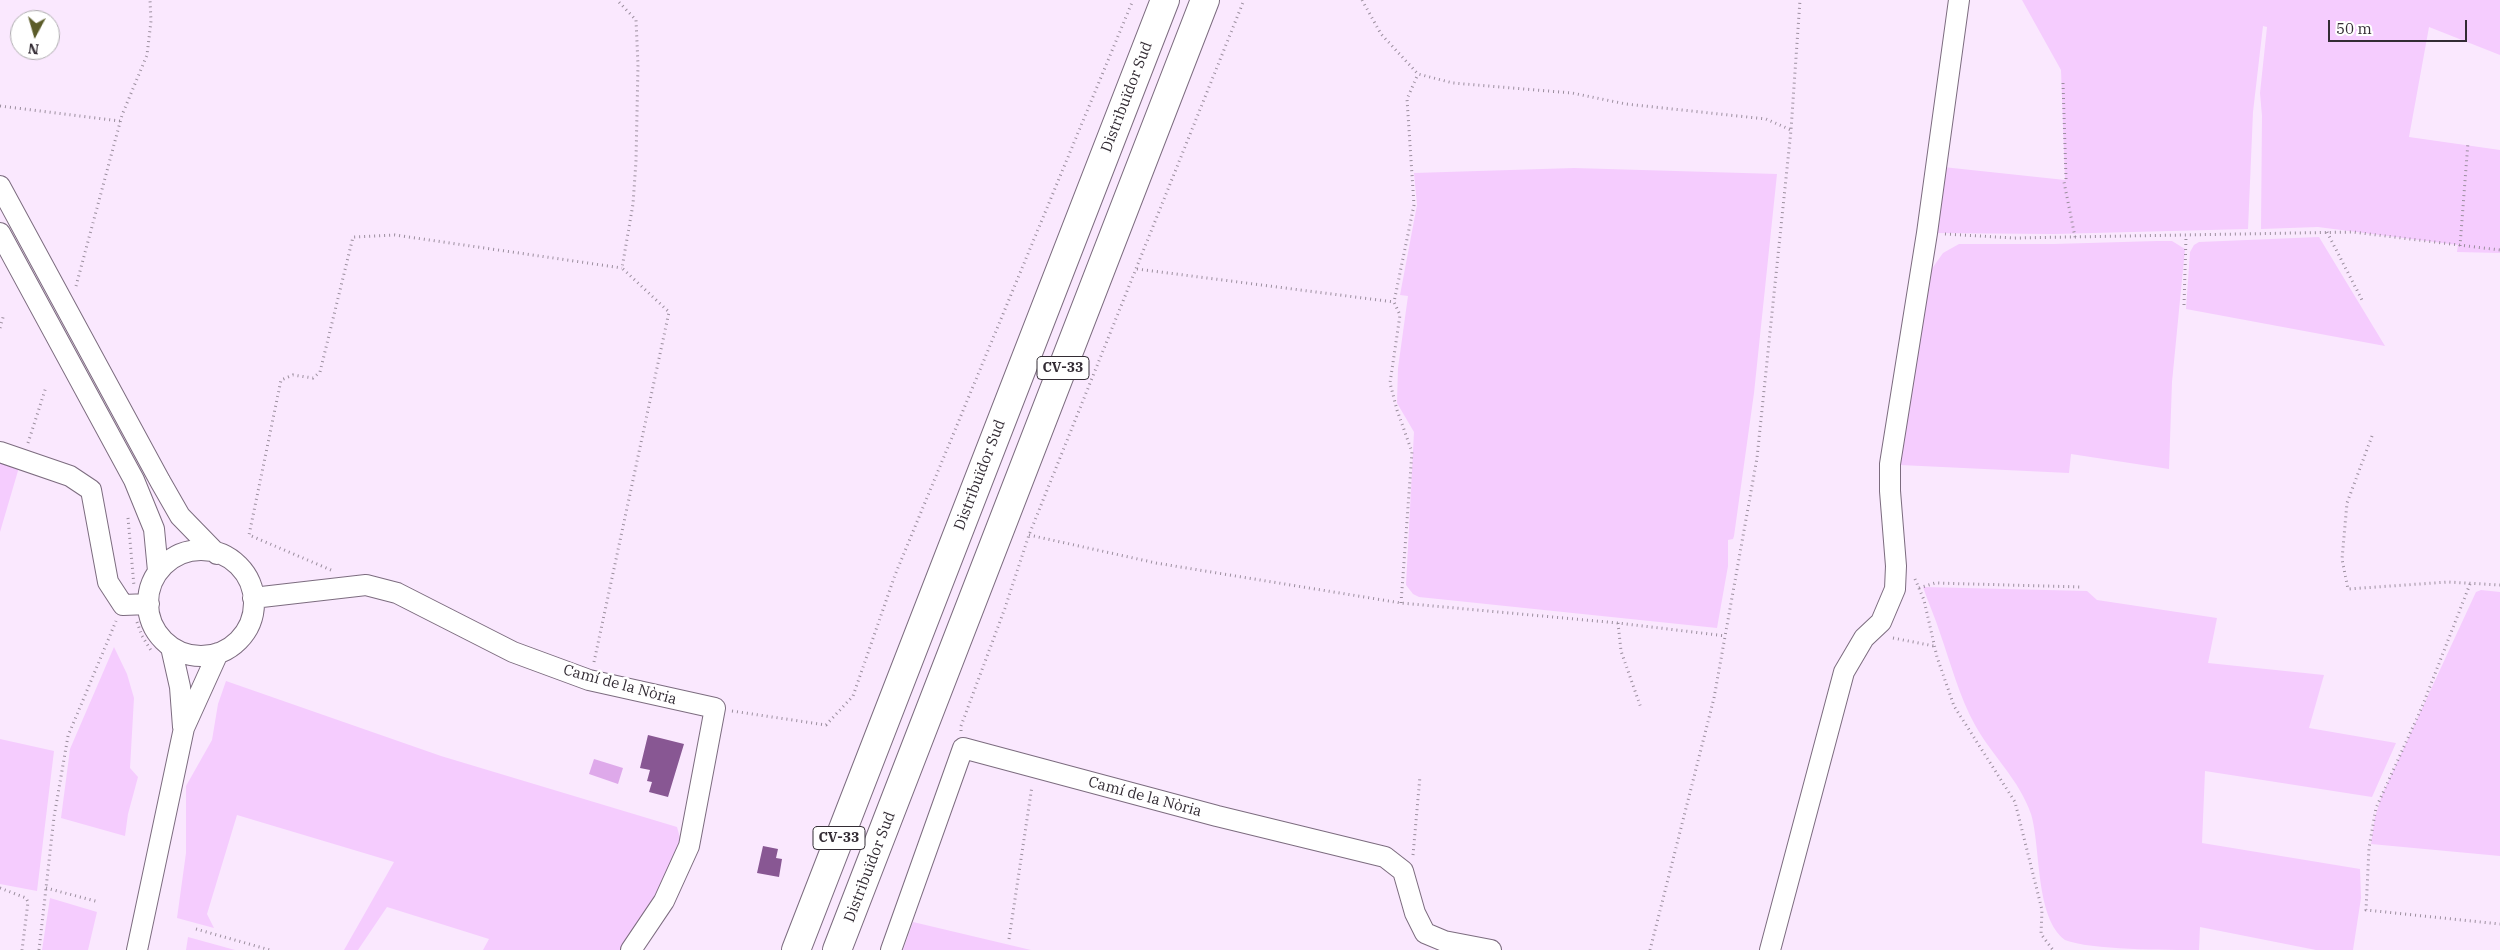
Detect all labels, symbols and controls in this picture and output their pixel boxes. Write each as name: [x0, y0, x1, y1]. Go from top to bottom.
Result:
north arrow: [10, 10, 60, 60]
scale bar: [2330, 10, 2469, 42]
text: 50 m: [2336, 19, 2372, 38]
text: N: [27, 39, 40, 58]
street label: Distribuïdor Sud: [1098, 39, 1156, 155]
road number: CV-33: [1037, 356, 1089, 379]
street label: Distribuïdor Sud: [951, 417, 1009, 533]
street label: Camí de la Nòria: [561, 661, 679, 709]
street label: Camí de la Nòria: [1086, 773, 1204, 821]
street label: Distribuïdor Sud: [841, 809, 899, 925]
road number: CV-33: [813, 826, 865, 850]

